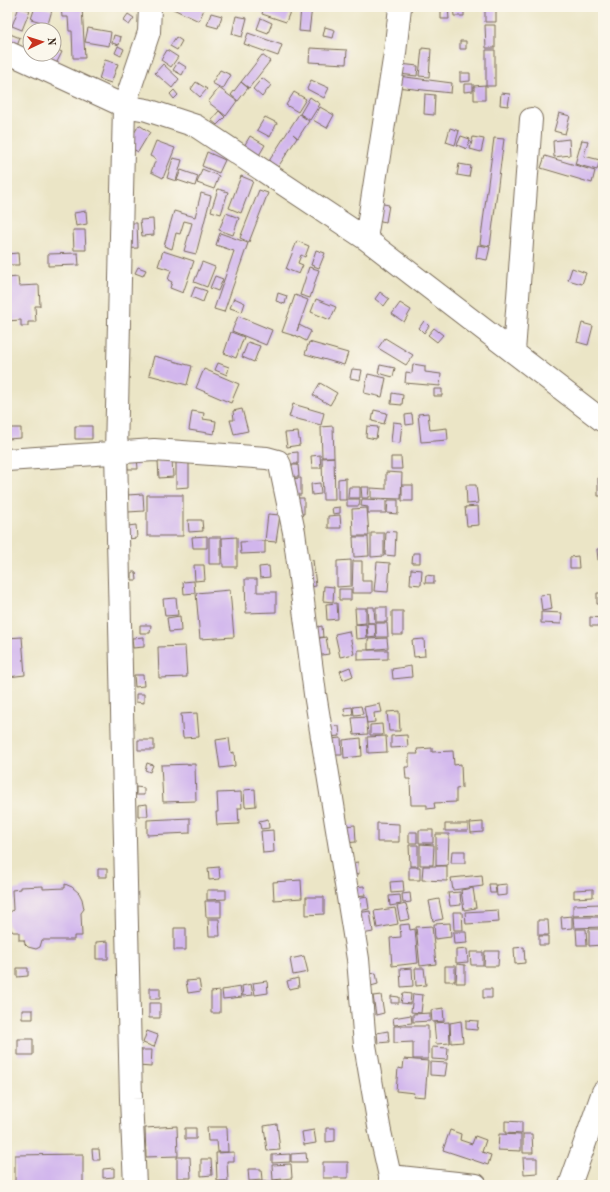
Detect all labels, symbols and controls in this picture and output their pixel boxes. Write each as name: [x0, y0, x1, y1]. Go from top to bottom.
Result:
north arrow: [22, 22, 62, 62]
text: N: [45, 37, 56, 47]

